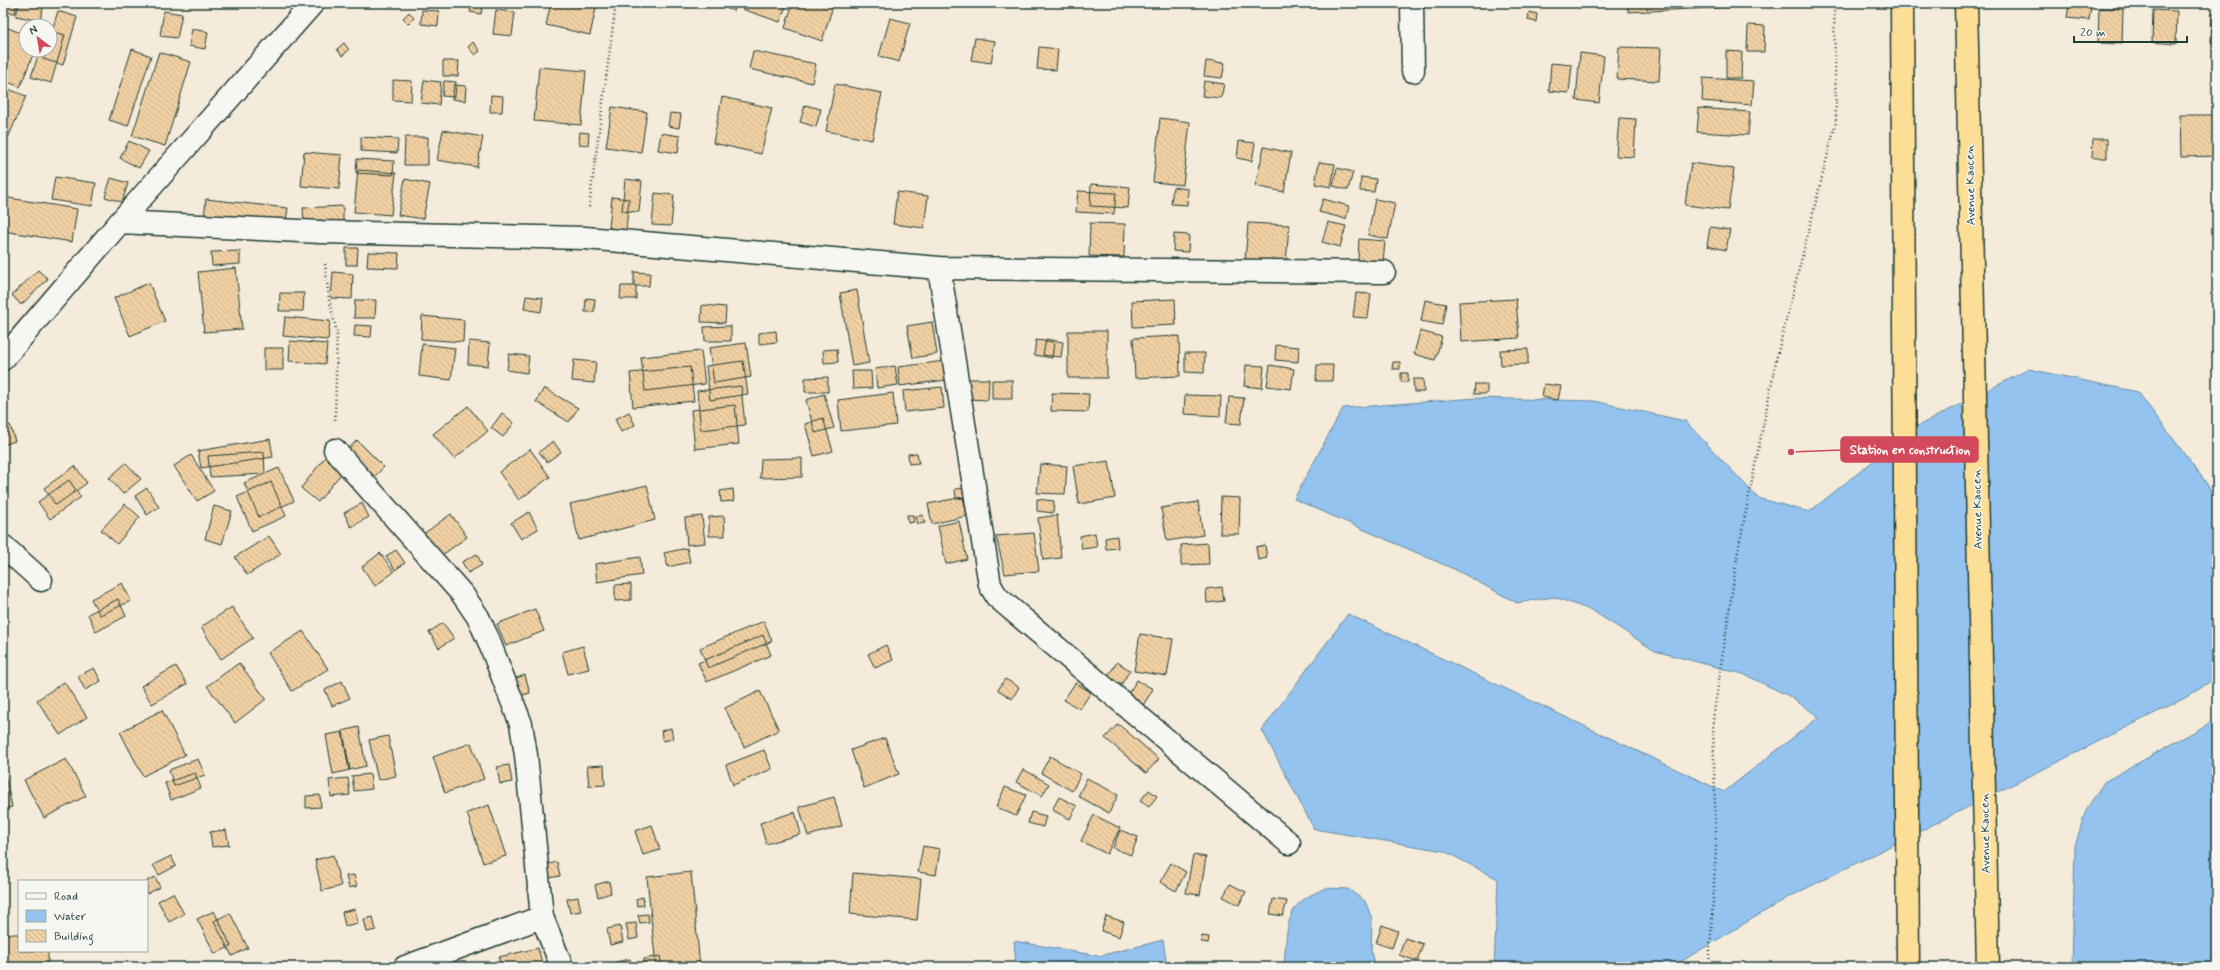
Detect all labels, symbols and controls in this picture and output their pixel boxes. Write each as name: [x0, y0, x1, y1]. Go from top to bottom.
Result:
north arrow: [18, 18, 58, 58]
scale bar: [2074, 18, 2187, 44]
text: N: [27, 22, 40, 38]
text: 20 m: [2080, 25, 2106, 41]
street label: Avenue Kaocen: [1962, 144, 1980, 225]
callout: Station en construction: [1841, 437, 1978, 462]
text: Station en construction: [1850, 442, 1971, 459]
street label: Avenue Kaocen: [1969, 468, 1987, 549]
street label: Avenue Kaocen: [1977, 792, 1995, 873]
legend: [18, 880, 148, 952]
text: Road: [54, 889, 78, 905]
text: Water: [54, 909, 86, 925]
text: Building: [54, 929, 94, 946]

